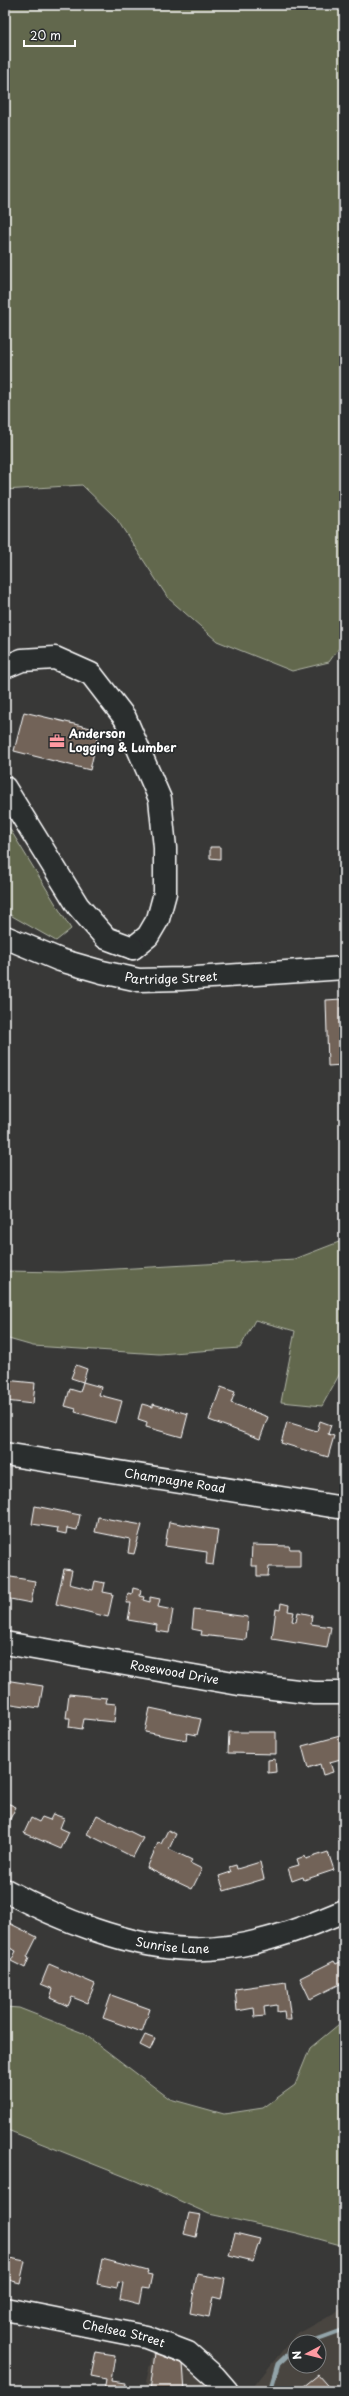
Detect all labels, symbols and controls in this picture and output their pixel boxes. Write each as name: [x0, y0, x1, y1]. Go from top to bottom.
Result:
scale bar: [24, 22, 75, 48]
text: 20 m: [30, 26, 61, 44]
place label: Anderson Logging & Lumber: [68, 724, 177, 756]
office icon: Anderson Logging & Lumber: [48, 732, 66, 750]
street label: Partridge Street: [123, 967, 218, 988]
street label: Champagne Road: [123, 1463, 227, 1497]
street label: Rosewood Drive: [129, 1655, 220, 1688]
street label: Sunrise Lane: [134, 1932, 210, 1957]
street label: Chelsea Street: [81, 2315, 168, 2351]
north arrow: [287, 2334, 327, 2374]
text: N: [288, 2350, 306, 2361]

